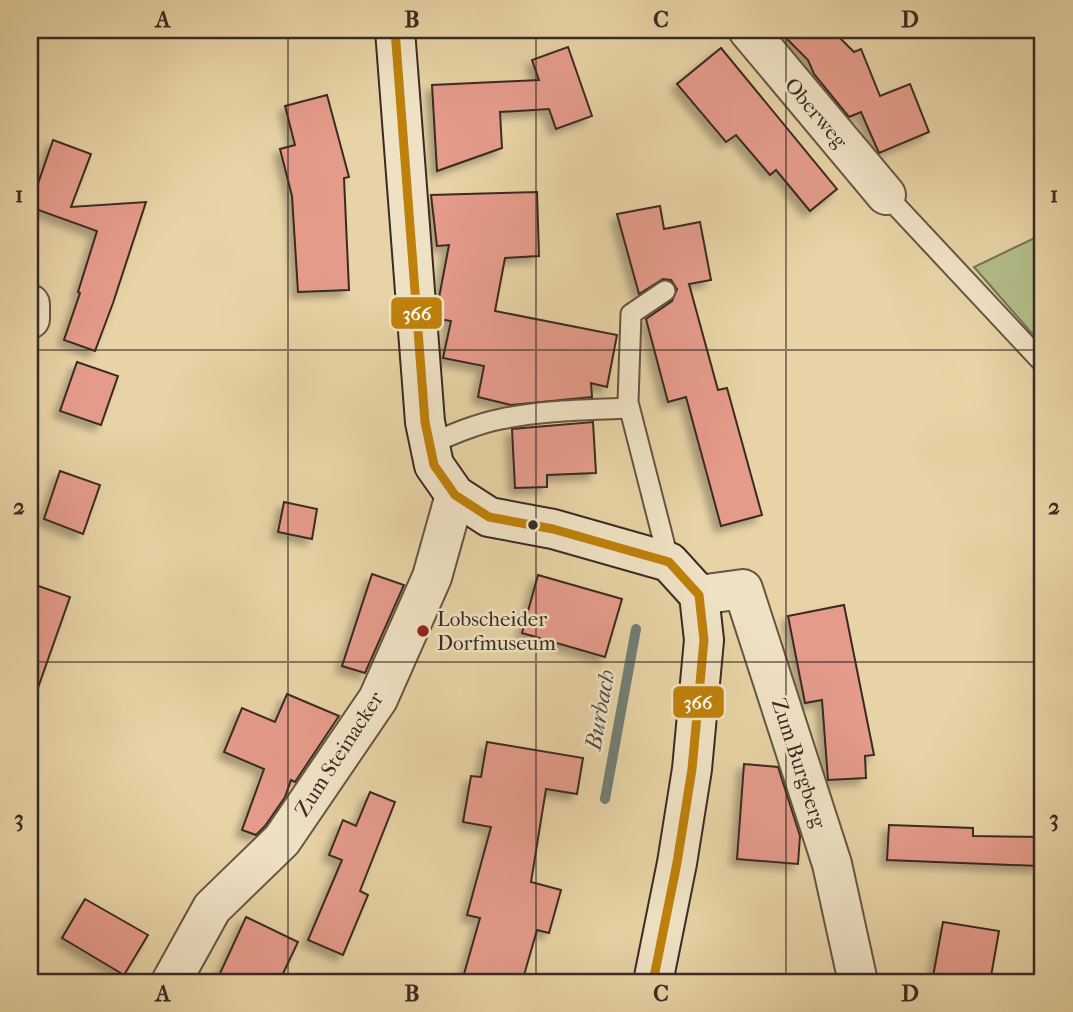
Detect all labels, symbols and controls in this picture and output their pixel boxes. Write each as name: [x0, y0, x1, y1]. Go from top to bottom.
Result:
text: A: [154, 6, 172, 33]
text: B: [405, 6, 420, 33]
text: C: [653, 6, 669, 33]
text: D: [901, 6, 919, 33]
street label: Oberweg: [780, 73, 853, 153]
text: 1: [15, 181, 23, 208]
text: 1: [1050, 181, 1058, 208]
line badge: 366: [390, 296, 443, 330]
text: 366: [403, 303, 432, 325]
text: 2: [13, 493, 25, 520]
text: 2: [1048, 493, 1060, 520]
unlabelled marker: [526, 518, 540, 532]
place label: Lobscheider Dorfmuseum: [437, 607, 556, 655]
marker: Lobscheider Dorfmuseum: [415, 623, 431, 639]
water label: Burbach: [579, 668, 620, 754]
line badge: 366: [672, 685, 725, 719]
street label: Zum Steinacker: [290, 687, 388, 821]
text: 366: [684, 692, 713, 714]
street label: Zum Burgberg: [767, 695, 832, 832]
text: 3: [14, 805, 24, 832]
text: 3: [1049, 805, 1059, 832]
text: A: [154, 980, 172, 1007]
text: B: [405, 980, 420, 1007]
text: C: [653, 980, 669, 1007]
text: D: [901, 980, 919, 1007]

